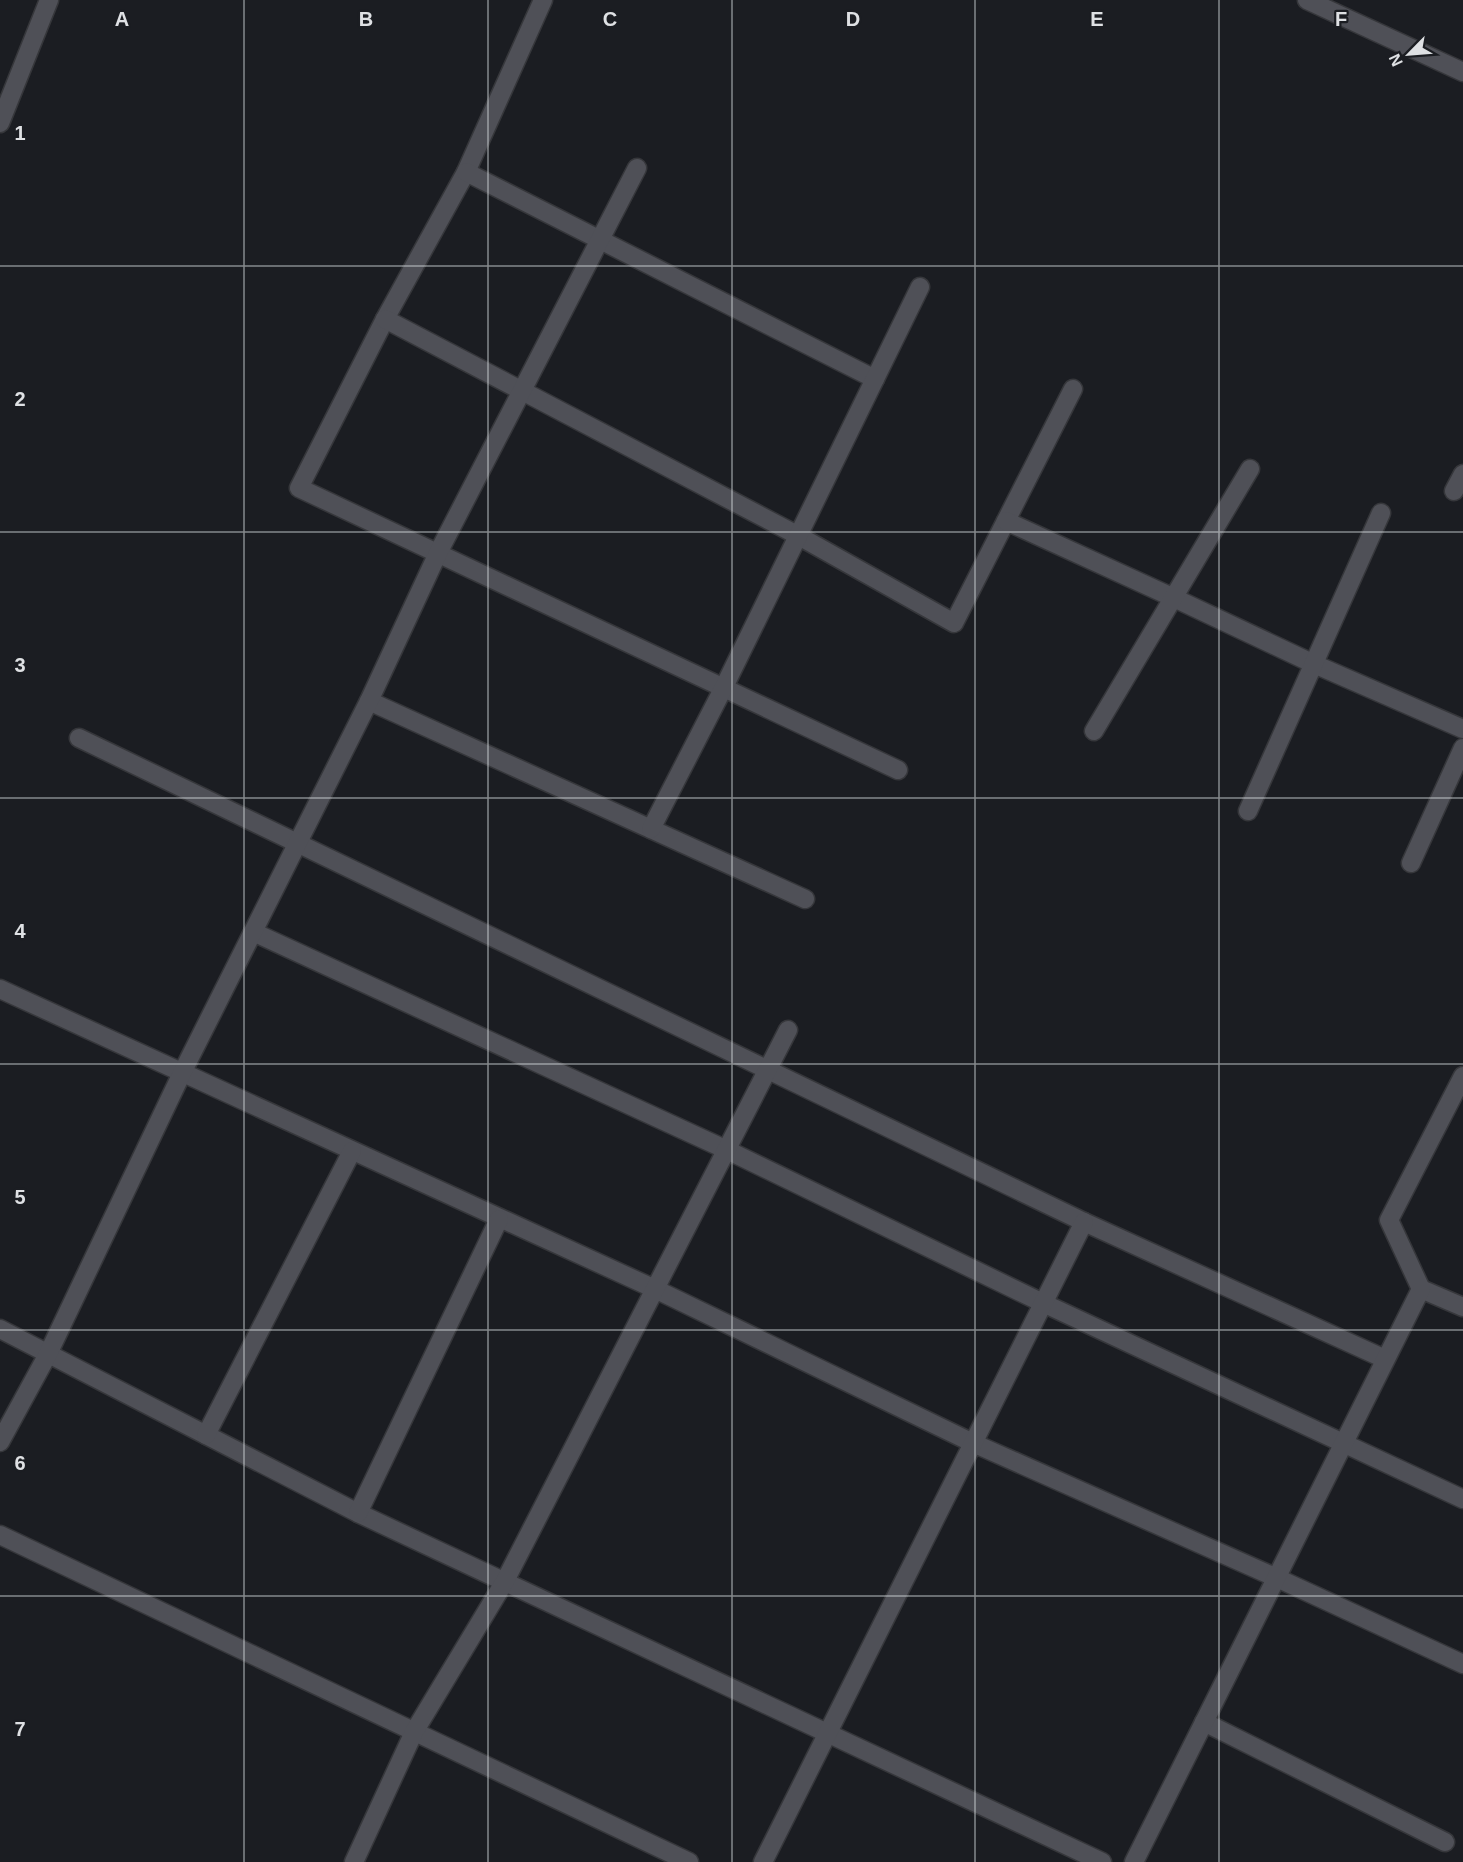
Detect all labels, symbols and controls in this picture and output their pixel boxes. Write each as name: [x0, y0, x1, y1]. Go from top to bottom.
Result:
text: A: [115, 8, 129, 30]
text: B: [359, 8, 373, 30]
text: C: [603, 8, 617, 30]
text: D: [846, 8, 860, 30]
text: E: [1090, 8, 1104, 30]
text: F: [1335, 8, 1347, 30]
north arrow: [1379, 24, 1439, 84]
text: N: [1386, 51, 1406, 69]
text: 1: [14, 122, 26, 144]
text: 2: [14, 388, 26, 410]
text: 3: [14, 654, 26, 676]
text: 4: [14, 920, 26, 942]
text: 5: [14, 1186, 26, 1208]
text: 6: [14, 1452, 26, 1474]
text: 7: [14, 1718, 26, 1740]

